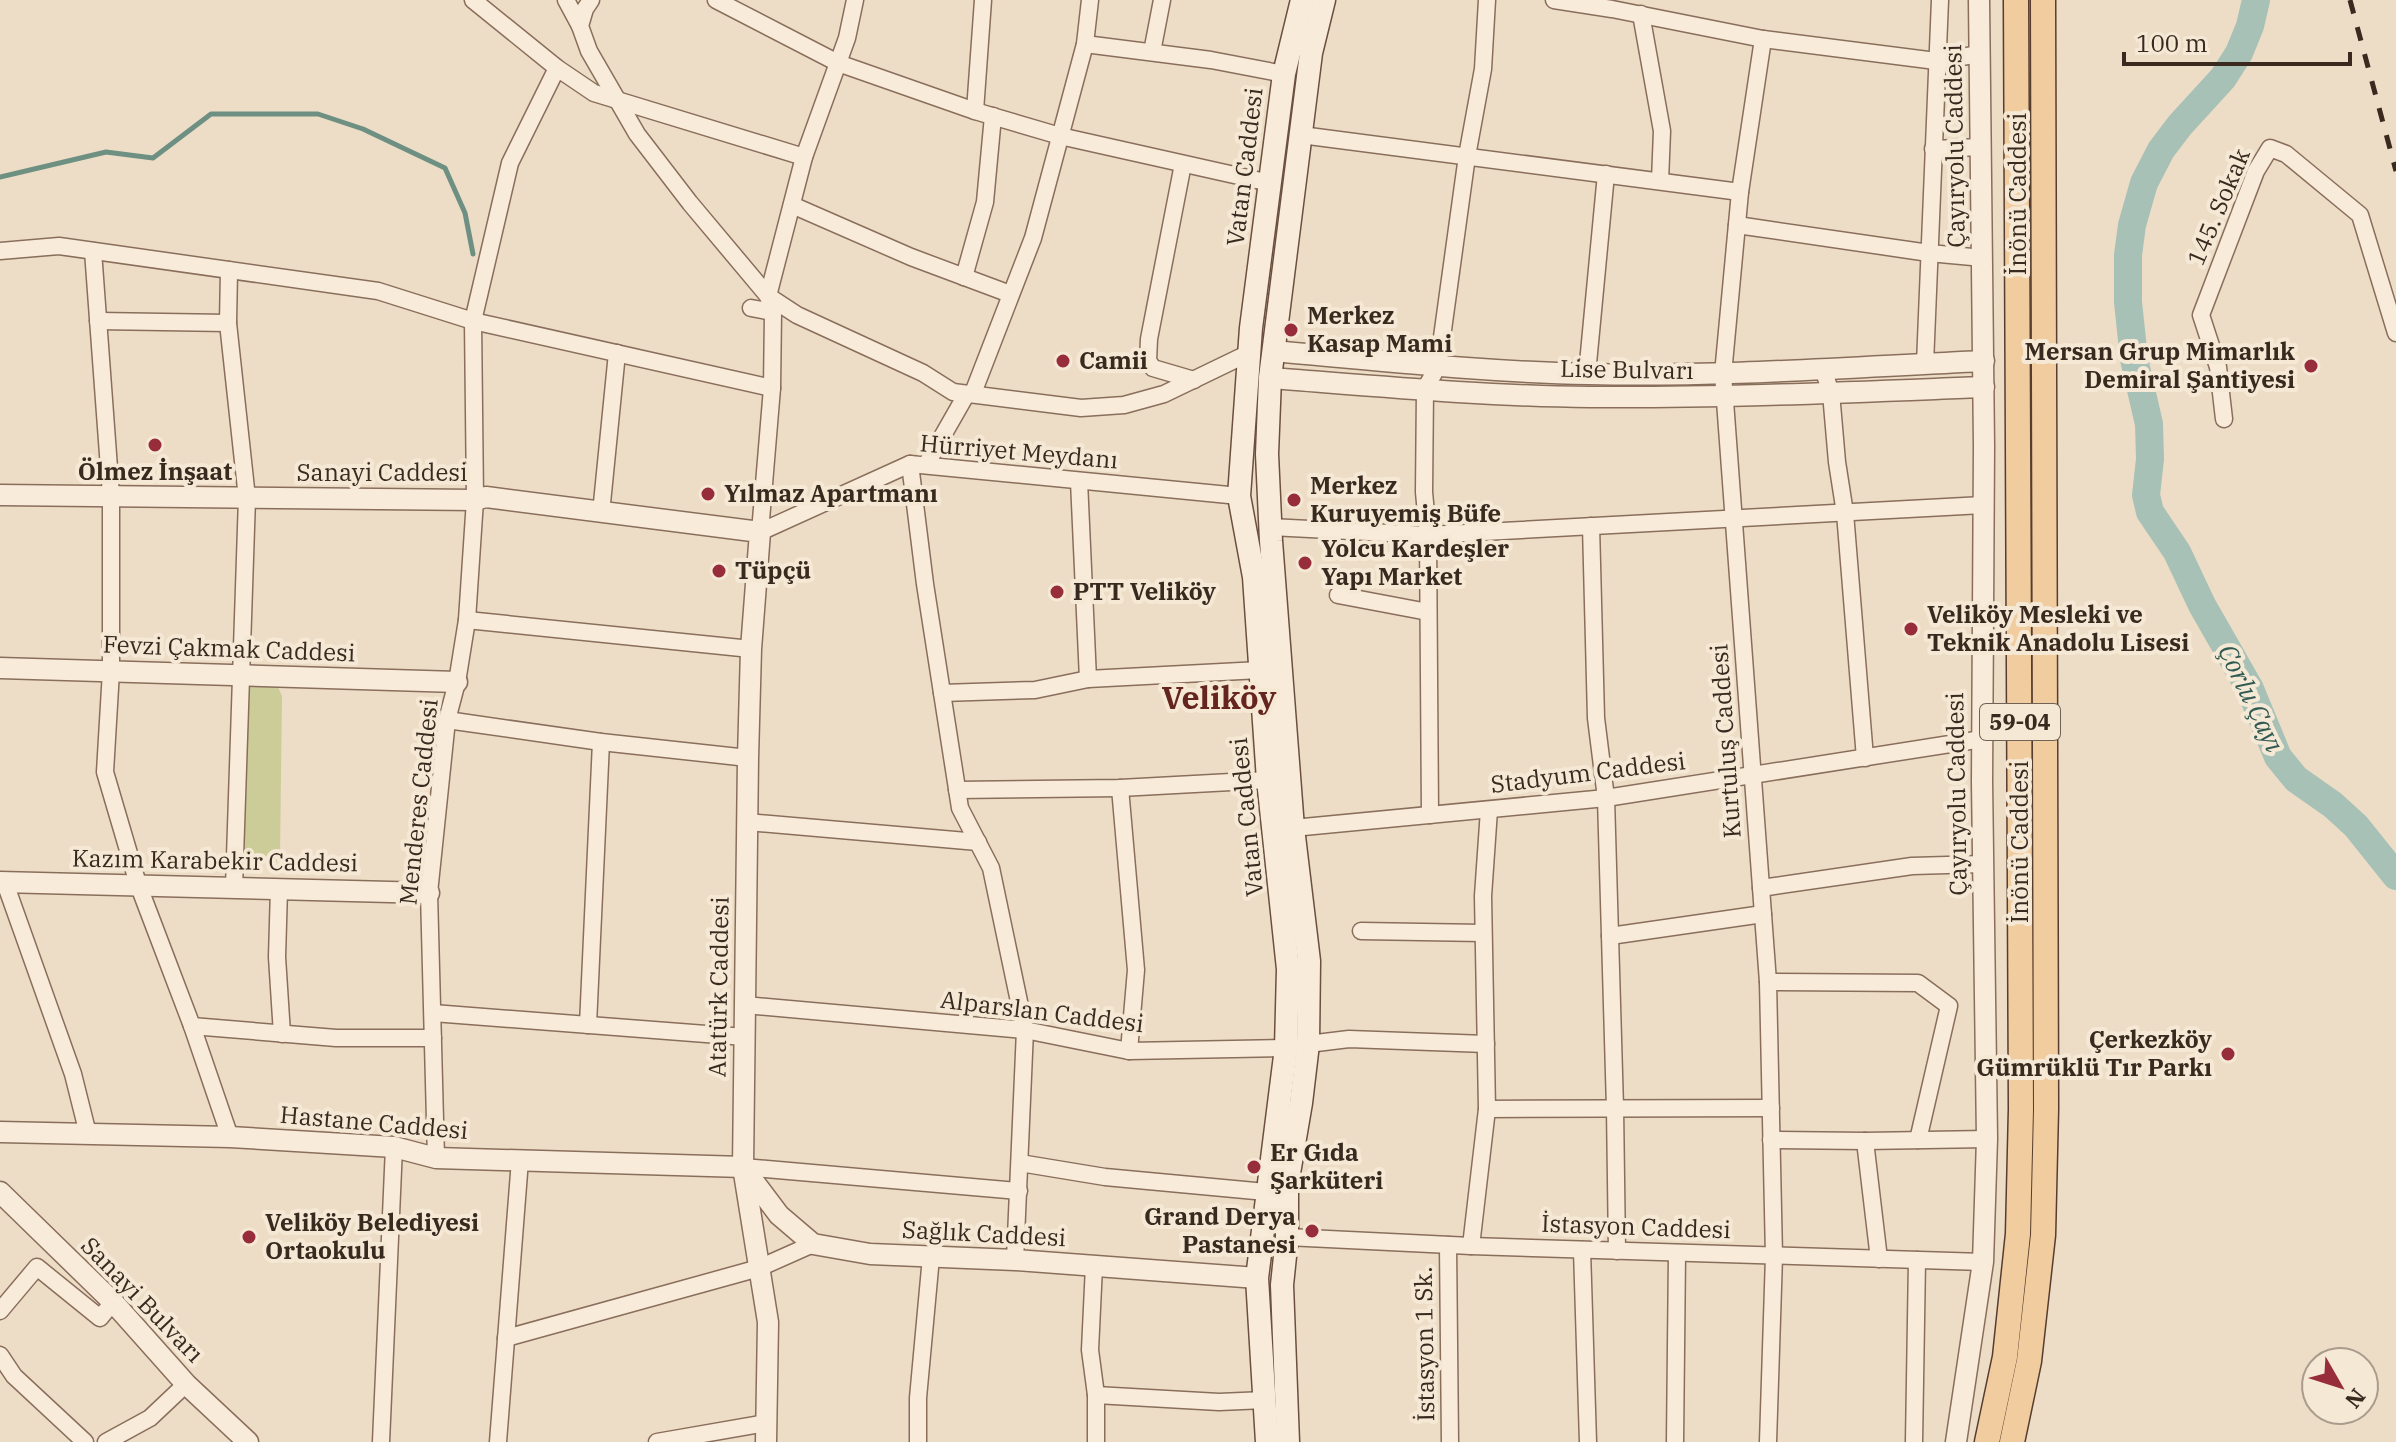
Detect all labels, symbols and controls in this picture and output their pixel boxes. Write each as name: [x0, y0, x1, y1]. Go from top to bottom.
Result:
scale bar: [2124, 16, 2350, 66]
text: 100 m: [2136, 27, 2208, 59]
street label: Çayıryolu Caddesi: [1936, 44, 1972, 248]
street label: Vatan Caddesi: [1218, 86, 1270, 248]
street label: İnönü Caddesi: [2001, 113, 2033, 275]
street label: 145. Sokak: [2179, 143, 2257, 270]
place label: Merkez Kasap Mami: [1307, 299, 1452, 359]
marker: Merkez Kasap Mami: [1282, 321, 1300, 339]
place label: Mersan Grup Mimarlık Demiral Şantiyesi: [2025, 335, 2295, 395]
place label: Camii: [1079, 344, 1148, 376]
marker: Camii: [1054, 352, 1072, 370]
street label: Lise Bulvarı: [1560, 352, 1694, 386]
marker: Mersan Grup Mimarlık Demiral Şantiyesi: [2302, 357, 2320, 375]
street label: Hürriyet Meydanı: [919, 426, 1120, 476]
marker: Ölmez İnşaat: [146, 436, 164, 454]
place label: Ölmez İnşaat: [78, 455, 232, 487]
street label: Sanayi Caddesi: [296, 456, 468, 488]
place label: Merkez Kuruyemiş Büfe: [1310, 469, 1501, 529]
place label: Yılmaz Apartmanı: [724, 477, 938, 509]
marker: Yılmaz Apartmanı: [699, 485, 717, 503]
marker: Merkez Kuruyemiş Büfe: [1285, 491, 1303, 509]
place label: Yolcu Kardeşler Yapı Market: [1321, 532, 1509, 592]
place label: Tüpçü: [735, 554, 811, 586]
marker: Yolcu Kardeşler Yapı Market: [1296, 554, 1314, 572]
marker: Tüpçü: [710, 562, 728, 580]
place label: PTT Veliköy: [1073, 575, 1216, 607]
marker: PTT Veliköy: [1048, 583, 1066, 601]
place label: Veliköy Mesleki ve Teknik Anadolu Lisesi: [1927, 598, 2189, 658]
marker: Veliköy Mesleki ve Teknik Anadolu Lisesi: [1902, 620, 1920, 638]
street label: Fevzi Çakmak Caddesi: [102, 628, 356, 668]
water label: Çorlu Çayı: [2211, 638, 2293, 757]
street label: Kurtuluş Caddesi: [1702, 643, 1748, 839]
district label: Veliköy: [1161, 676, 1277, 718]
street label: Çayıryolu Caddesi: [1938, 692, 1974, 896]
street label: Menderes Caddesi: [391, 697, 445, 907]
road number: 59-04: [1980, 704, 2060, 740]
street label: Vatan Caddesi: [1222, 736, 1270, 898]
street label: Stadyum Caddesi: [1489, 744, 1687, 800]
street label: İnönü Caddesi: [2003, 761, 2035, 923]
street label: Kazım Karabekir Caddesi: [72, 842, 358, 878]
street label: Atatürk Caddesi: [700, 896, 736, 1078]
street label: Alparslan Caddesi: [939, 983, 1146, 1039]
place label: Çerkezköy Gümrüklü Tır Parkı: [1976, 1023, 2212, 1083]
marker: Çerkezköy Gümrüklü Tır Parkı: [2219, 1045, 2237, 1063]
street label: Hastane Caddesi: [279, 1098, 469, 1146]
place label: Er Gıda Şarküteri: [1270, 1136, 1383, 1196]
marker: Er Gıda Şarküteri: [1245, 1158, 1263, 1176]
place label: Grand Derya Pastanesi: [1144, 1200, 1296, 1260]
place label: Veliköy Belediyesi Ortaokulu: [265, 1206, 479, 1266]
street label: İstasyon Caddesi: [1541, 1207, 1731, 1245]
street label: Sağlık Caddesi: [901, 1213, 1067, 1253]
marker: Grand Derya Pastanesi: [1303, 1222, 1321, 1240]
marker: Veliköy Belediyesi Ortaokulu: [240, 1228, 258, 1246]
street label: Sanayi Bulvarı: [75, 1230, 211, 1369]
street label: İstasyon 1 Sk.: [1407, 1266, 1441, 1422]
north arrow: [2300, 1346, 2380, 1426]
text: N: [2339, 1383, 2373, 1415]

